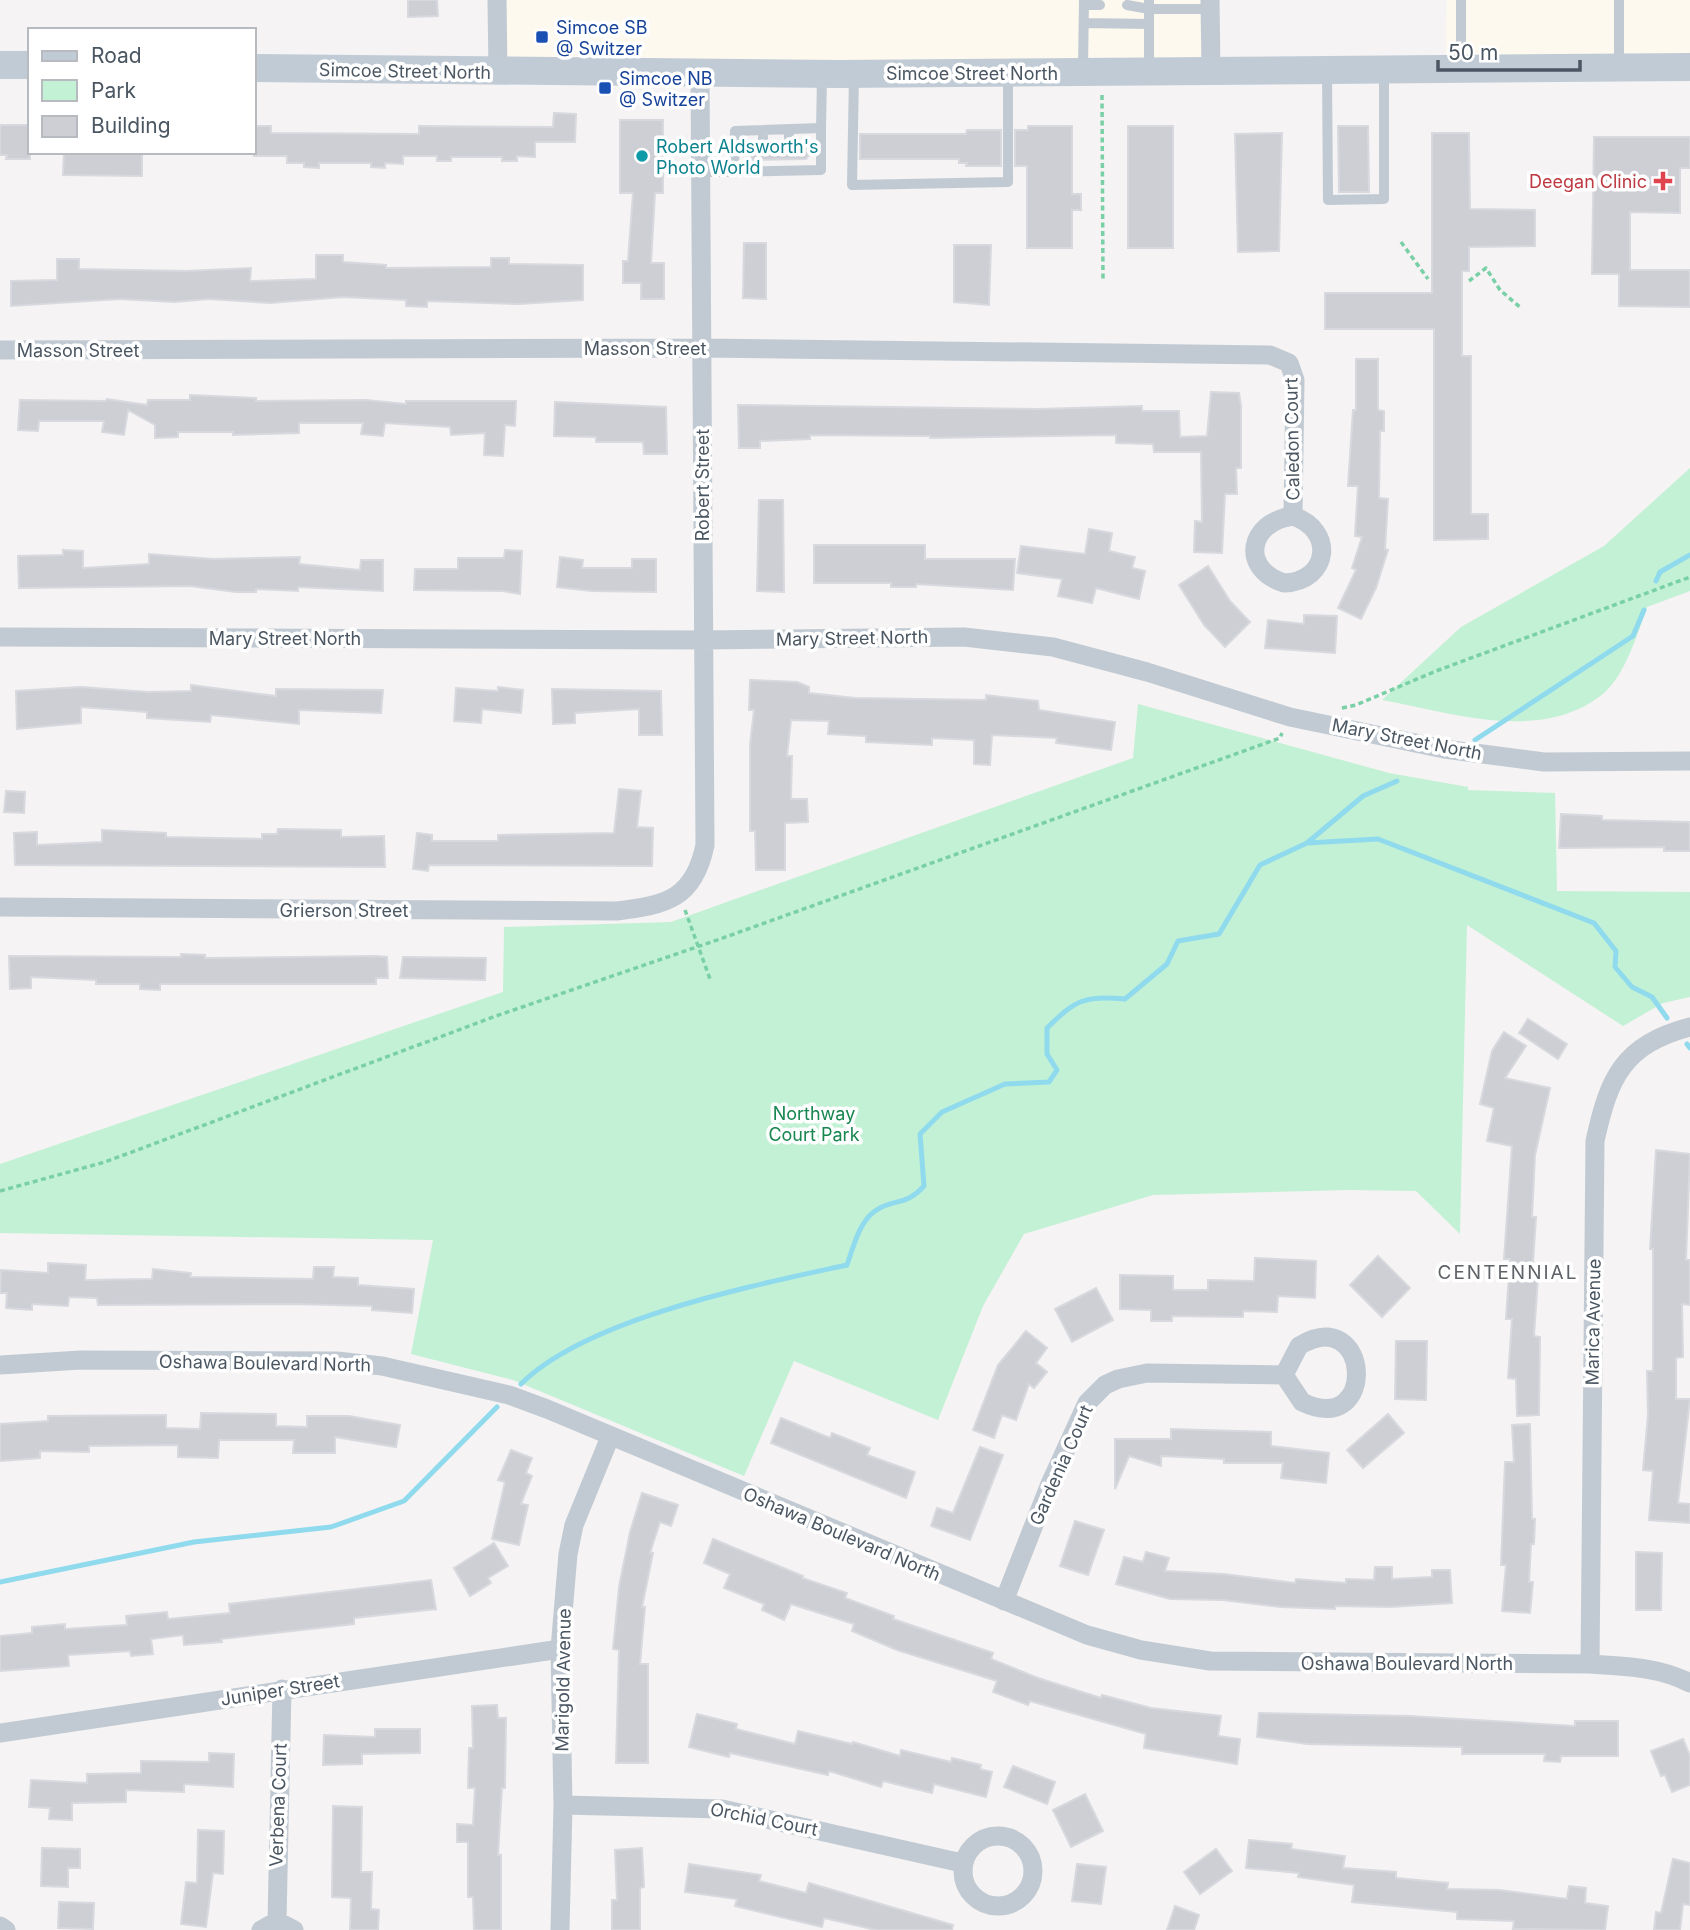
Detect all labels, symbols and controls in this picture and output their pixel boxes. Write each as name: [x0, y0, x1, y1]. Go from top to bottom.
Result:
place label: Simcoe SB @ Switzer: [556, 17, 648, 59]
legend: [28, 28, 256, 154]
scale bar: [1438, 28, 1580, 72]
marker: Simcoe SB @ Switzer: [534, 29, 550, 45]
text: 50 m: [1448, 40, 1498, 65]
text: Road: [91, 43, 142, 68]
street label: Simcoe Street North: [319, 59, 491, 83]
street label: Simcoe Street North: [886, 63, 1058, 84]
place label: Simcoe NB @ Switzer: [619, 68, 713, 110]
text: Park: [91, 78, 136, 103]
marker: Simcoe NB @ Switzer: [597, 80, 613, 96]
text: Building: [91, 113, 171, 138]
place label: Robert Aldsworth's Photo World: [656, 136, 819, 178]
marker: Robert Aldsworth's Photo World: [634, 148, 650, 164]
place label: Deegan Clinic: [1529, 171, 1647, 192]
marker: Deegan Clinic: [1653, 171, 1673, 191]
street label: Masson Street: [584, 338, 706, 359]
street label: Masson Street: [17, 340, 139, 361]
street label: Caledon Court: [1280, 377, 1304, 501]
street label: Robert Street: [692, 429, 713, 541]
street label: Mary Street North: [776, 626, 928, 650]
street label: Mary Street North: [209, 628, 361, 649]
street label: Mary Street North: [1330, 714, 1484, 764]
street label: Grierson Street: [280, 900, 409, 921]
park label: Northway Court Park: [768, 1103, 860, 1145]
street label: Marica Avenue: [1581, 1258, 1605, 1386]
district label: CENTENNIAL: [1438, 1261, 1578, 1284]
street label: Oshawa Boulevard North: [159, 1351, 371, 1375]
street label: Gardenia Court: [1025, 1402, 1097, 1528]
street label: Oshawa Boulevard North: [740, 1483, 944, 1585]
street label: Marigold Avenue: [551, 1608, 575, 1752]
street label: Oshawa Boulevard North: [1301, 1653, 1513, 1674]
street label: Juniper Street: [219, 1670, 341, 1710]
street label: Verbena Court: [265, 1743, 291, 1867]
street label: Orchid Court: [708, 1798, 820, 1840]

